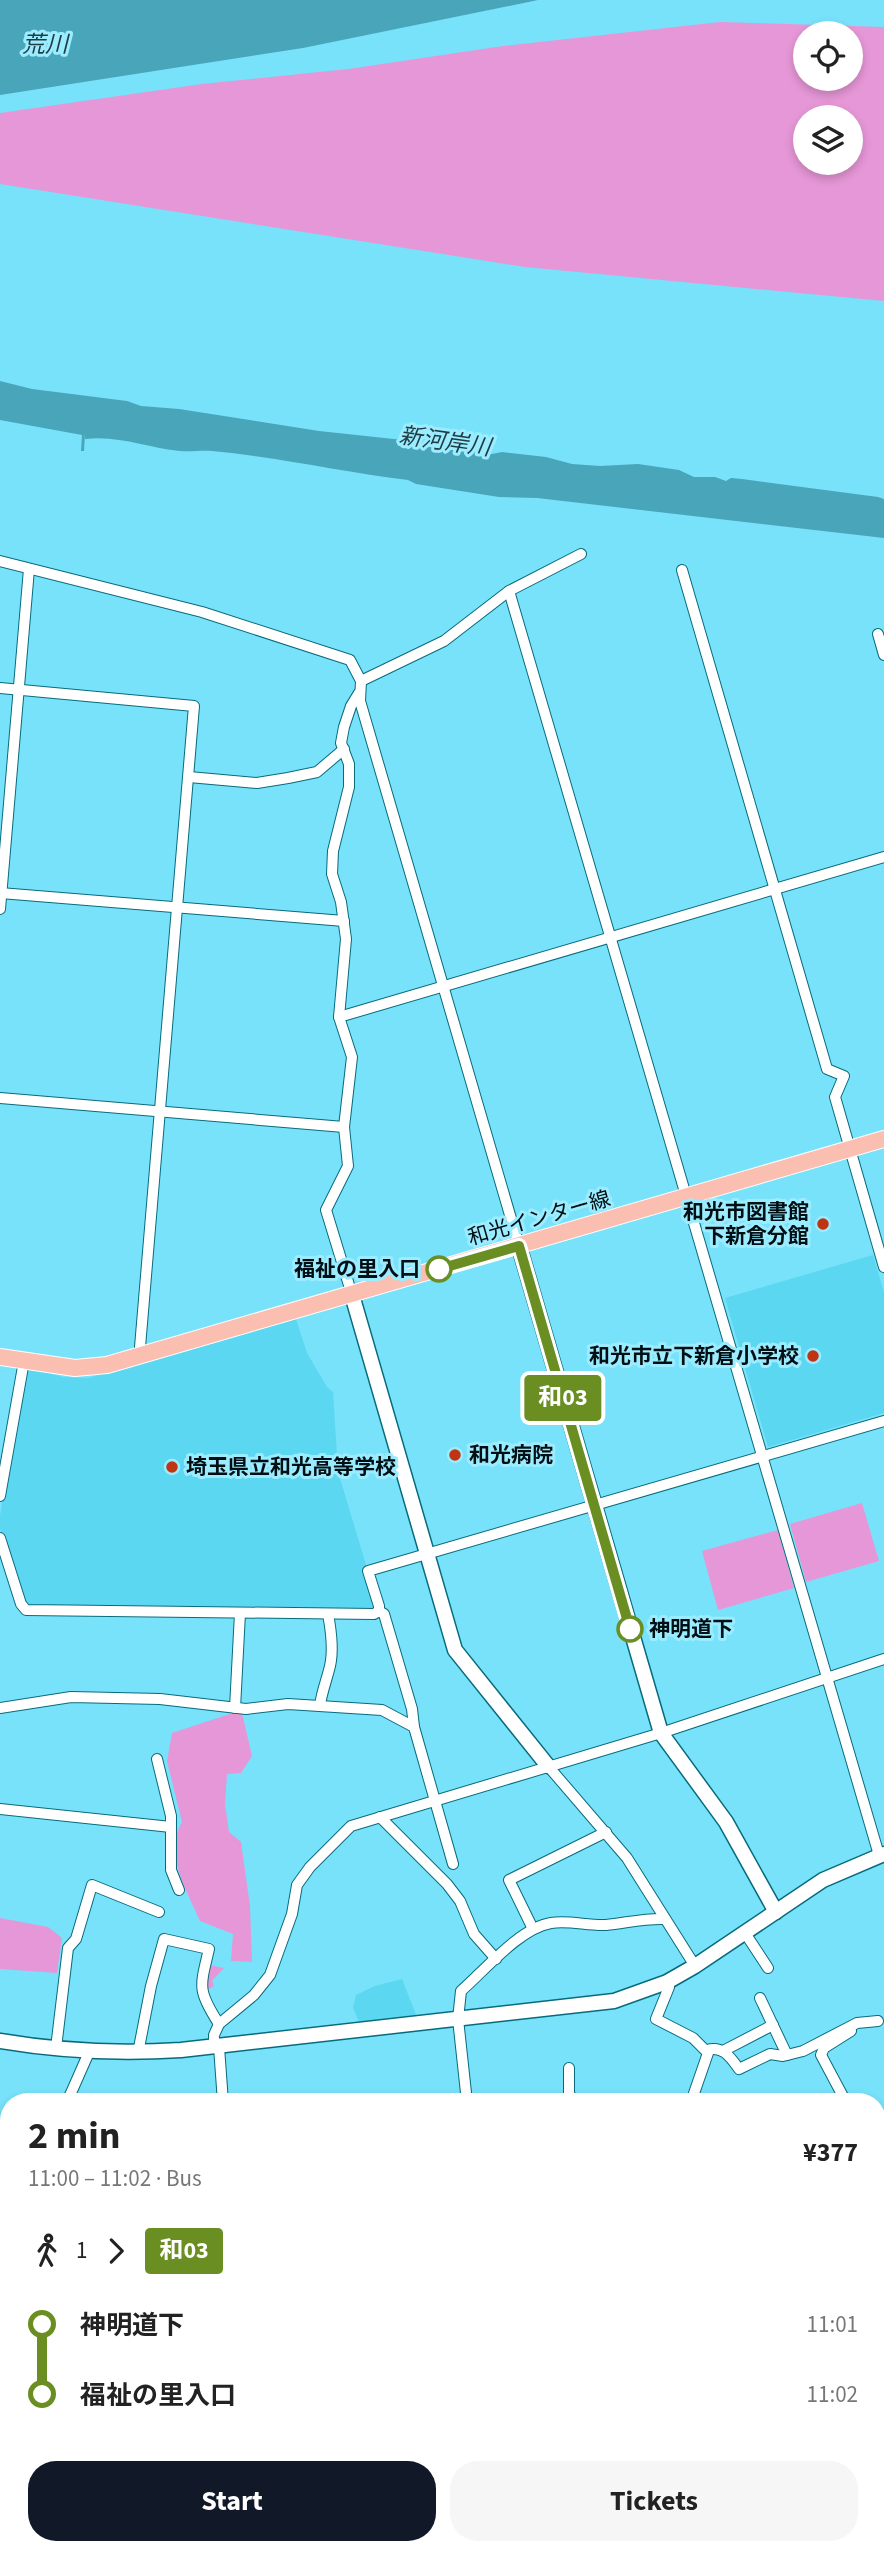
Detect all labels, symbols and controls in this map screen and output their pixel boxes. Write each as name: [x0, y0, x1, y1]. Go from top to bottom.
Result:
map controls: [793, 21, 863, 175]
button: locate: [793, 21, 863, 91]
water label: 荒川: [22, 28, 71, 61]
button: layers: [793, 105, 863, 175]
water label: 新河岸川: [397, 419, 496, 465]
street label: 和光インター線: [464, 1183, 614, 1253]
place label: 和光市図書館 下新倉分館: [683, 1197, 809, 1251]
marker: 和光市図書館 下新倉分館: [815, 1216, 831, 1232]
place label: 福祉の里入口: [294, 1254, 420, 1284]
marker: 福祉の里入口: [426, 1256, 452, 1282]
place label: 和光市立下新倉小学校: [589, 1341, 799, 1371]
marker: 和光市立下新倉小学校: [805, 1348, 821, 1364]
line badge: 和03: [523, 1375, 603, 1421]
text: 和03: [538, 1380, 588, 1415]
place label: 和光病院: [469, 1440, 553, 1470]
marker: 和光病院: [447, 1447, 463, 1463]
place label: 埼玉県立和光高等学校: [186, 1452, 396, 1482]
marker: 埼玉県立和光高等学校: [164, 1459, 180, 1475]
place label: 神明道下: [649, 1614, 733, 1644]
marker: 神明道下: [617, 1616, 643, 1642]
text: 2 min: [28, 2109, 120, 2163]
text: ¥377: [803, 2134, 858, 2171]
text: 11:00 – 11:02 · Bus: [28, 2162, 202, 2195]
icon: walk: [28, 2232, 66, 2270]
icon: forward: [97, 2232, 135, 2270]
text: 和03: [159, 2233, 209, 2268]
text: 1: [76, 2234, 87, 2267]
text: 神明道下: [80, 2307, 184, 2344]
text: 11:01: [807, 2308, 858, 2341]
text: 福祉の里入口: [80, 2377, 236, 2414]
text: 11:02: [807, 2378, 858, 2411]
button: Start: [28, 2461, 436, 2541]
button: Tickets: [450, 2461, 858, 2541]

